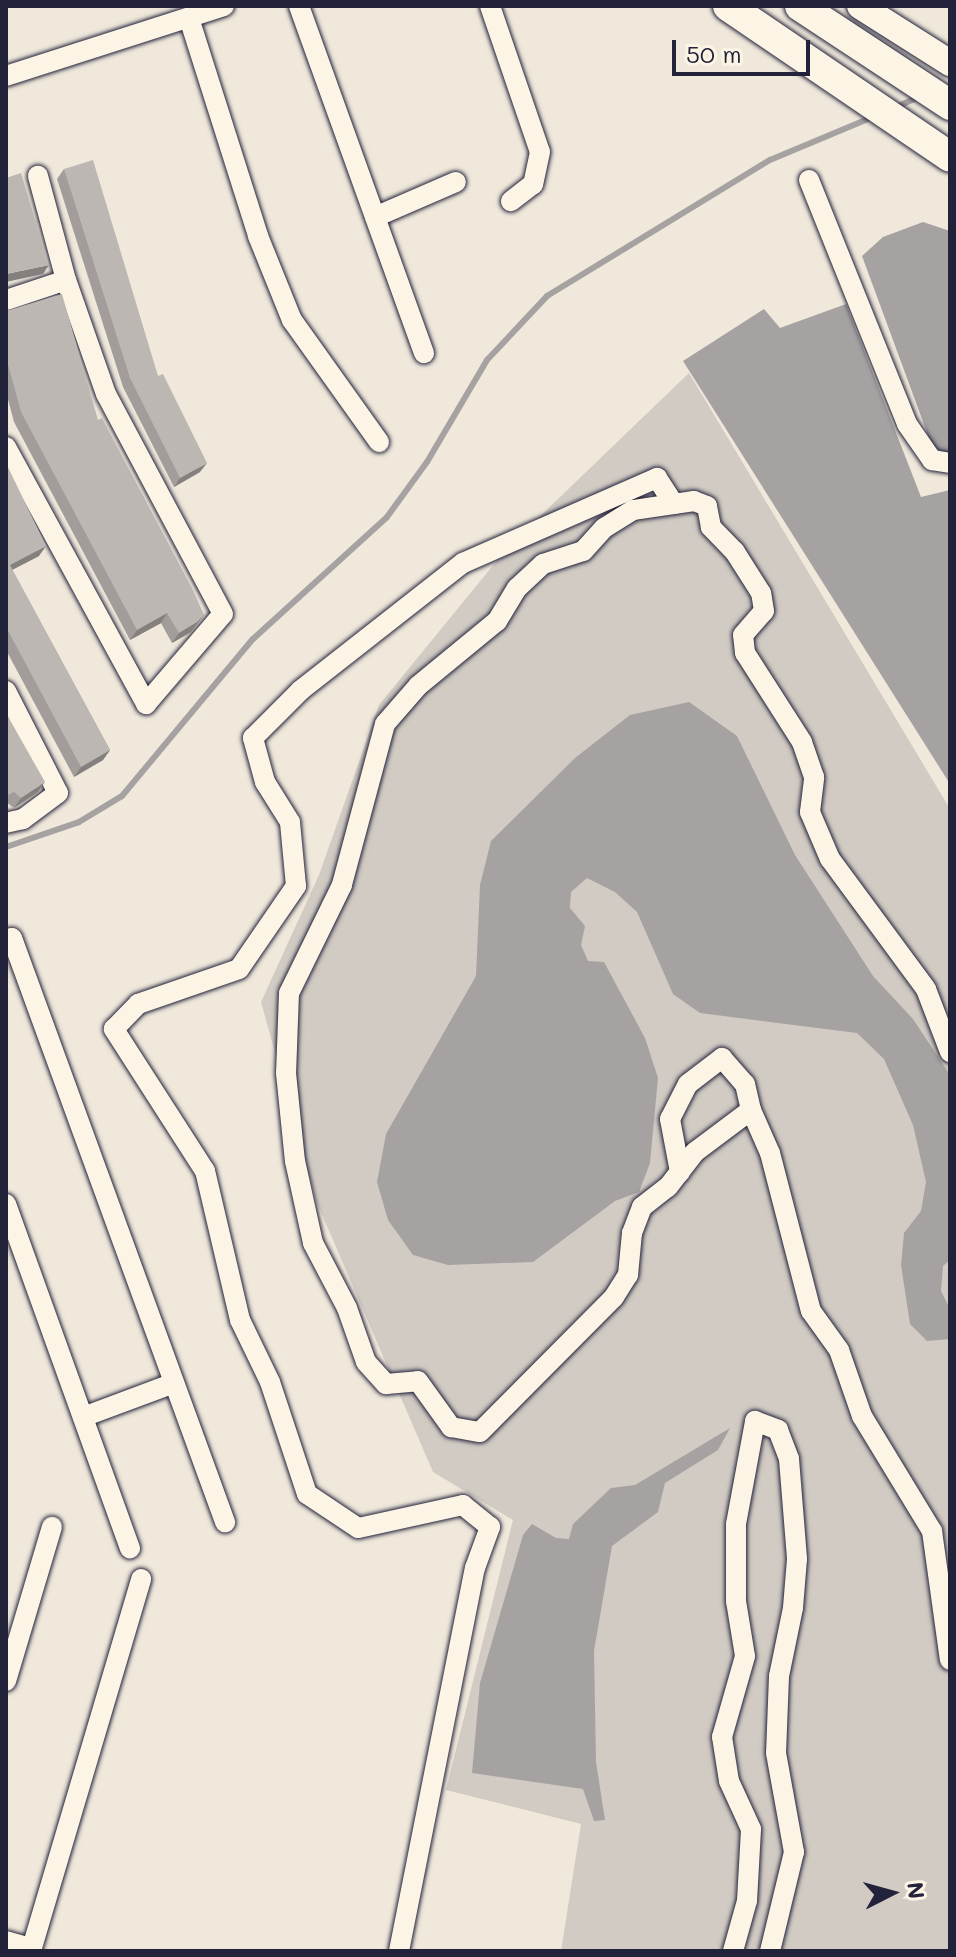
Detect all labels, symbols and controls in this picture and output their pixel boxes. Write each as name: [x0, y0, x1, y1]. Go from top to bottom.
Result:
scale bar: [676, 24, 814, 74]
text: 50 m: [686, 38, 742, 69]
north arrow: [852, 1853, 932, 1933]
text: N: [901, 1881, 932, 1900]

